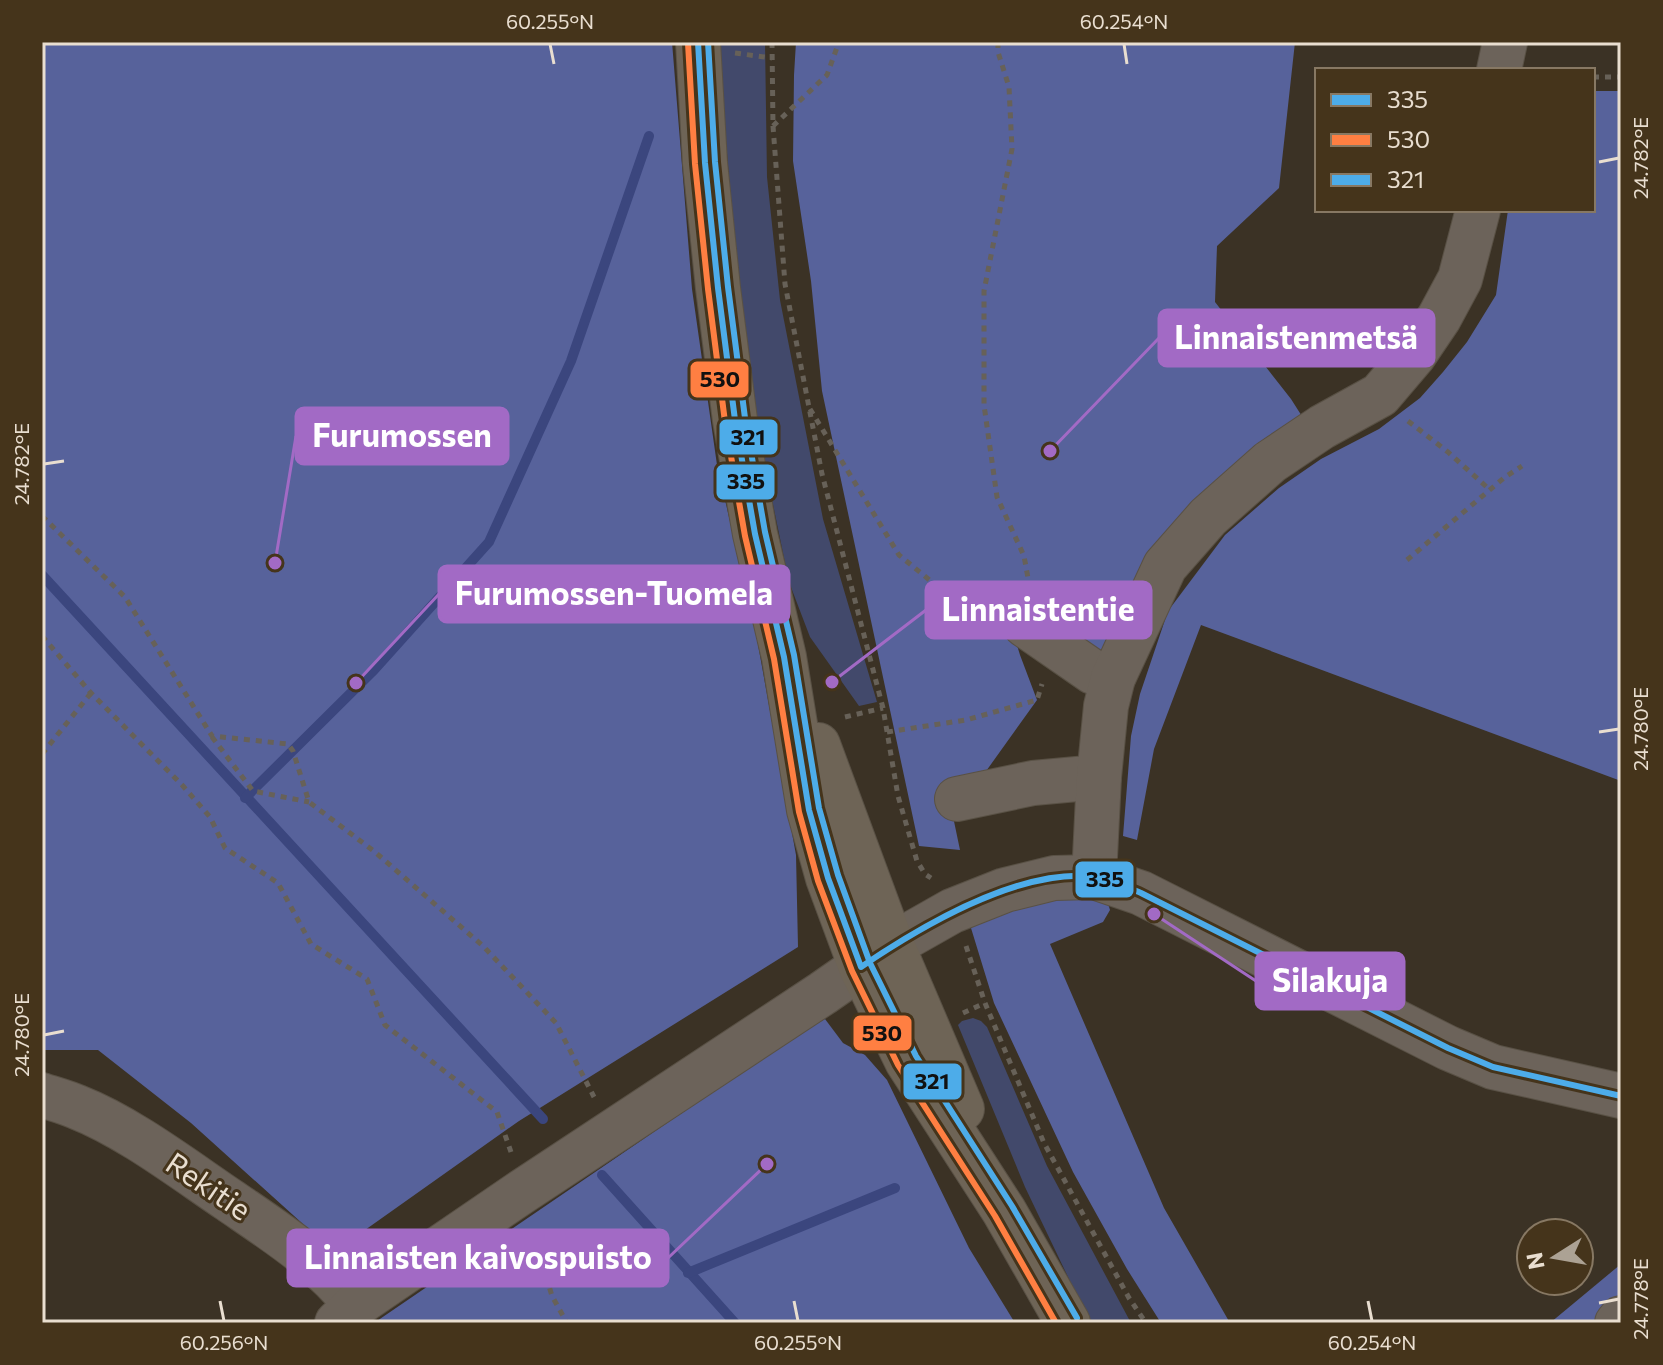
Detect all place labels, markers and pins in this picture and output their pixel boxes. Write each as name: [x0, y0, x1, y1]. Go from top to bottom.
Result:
callout: Linnaistenmetsä: [1159, 310, 1434, 366]
callout: Furumossen: [296, 408, 508, 464]
callout: Furumossen-Tuomela: [439, 566, 789, 622]
callout: Linnaistentie: [926, 582, 1151, 638]
callout: Silakuja: [1256, 953, 1404, 1009]
callout: Linnaisten kaivospuisto: [288, 1230, 668, 1286]

